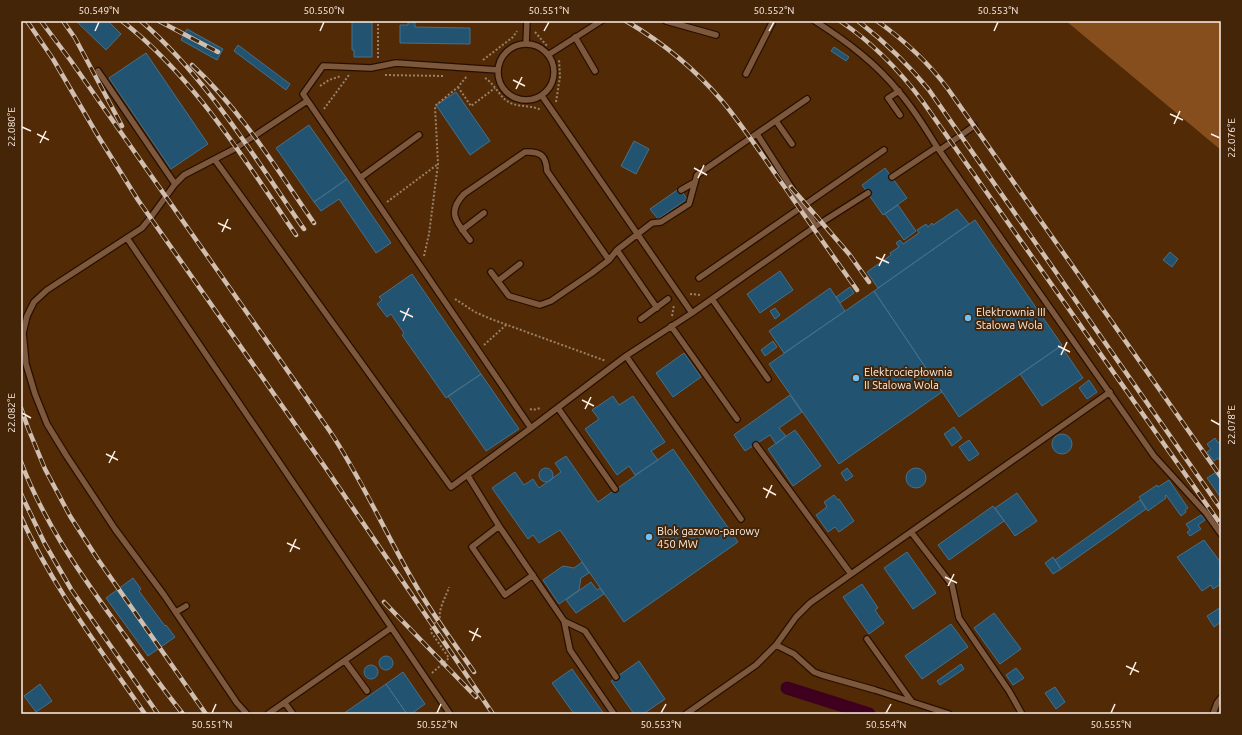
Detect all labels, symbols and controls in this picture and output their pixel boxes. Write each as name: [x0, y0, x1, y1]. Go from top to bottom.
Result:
text: 50.549°N: [78, 5, 120, 16]
text: 50.550°N: [303, 5, 345, 16]
text: 50.551°N: [528, 5, 570, 16]
text: 50.552°N: [753, 5, 795, 16]
text: 50.553°N: [977, 5, 1019, 16]
text: 22.080°E: [6, 107, 17, 147]
text: 22.076°E: [1226, 118, 1237, 158]
place label: Elektrownia III Stalowa Wola: [976, 306, 1046, 331]
marker: Elektrownia III Stalowa Wola: [963, 313, 973, 323]
place label: Elektrociepłownia II Stalowa Wola: [864, 366, 952, 391]
marker: Elektrociepłownia II Stalowa Wola: [851, 373, 861, 383]
text: 22.082°E: [6, 393, 17, 433]
text: 22.078°E: [1226, 405, 1237, 445]
place label: Blok gazowo-parowy 450 MW: [657, 525, 760, 550]
marker: Blok gazowo-parowy 450 MW: [644, 532, 654, 542]
text: 50.551°N: [191, 719, 233, 730]
text: 50.552°N: [416, 719, 458, 730]
text: 50.553°N: [640, 719, 682, 730]
text: 50.554°N: [865, 719, 907, 730]
text: 50.555°N: [1090, 719, 1132, 730]

